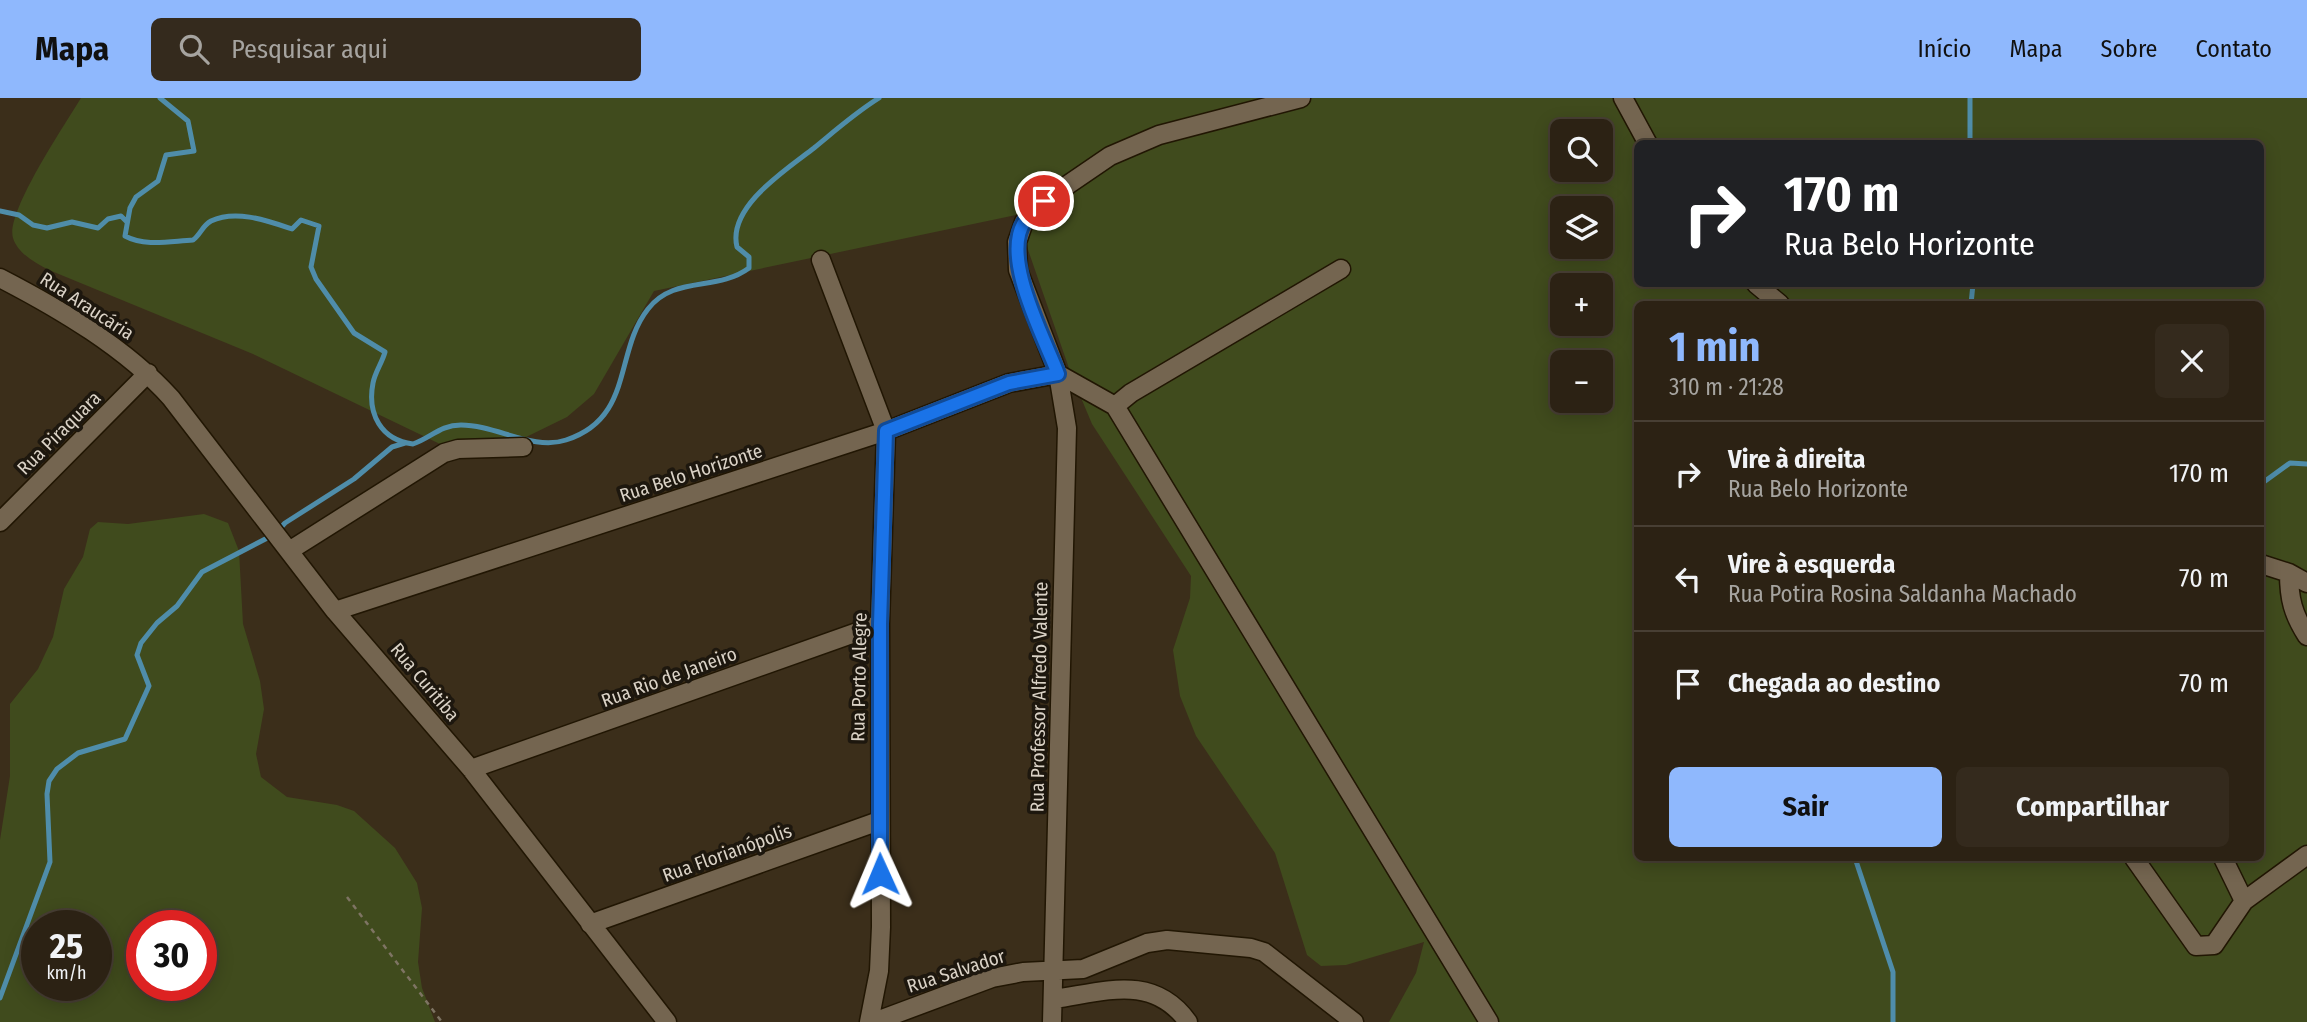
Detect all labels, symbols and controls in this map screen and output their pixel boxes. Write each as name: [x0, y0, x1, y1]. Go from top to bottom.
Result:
search box: [151, 18, 641, 81]
text: Mapa: [35, 29, 109, 69]
icon: search: [175, 30, 213, 68]
text: Pesquisar aqui: [231, 34, 388, 65]
text: Início: [1918, 35, 1971, 63]
text: Mapa: [2009, 35, 2063, 63]
text: Sobre: [2101, 35, 2157, 63]
text: Contato: [2195, 35, 2272, 63]
map controls: [1550, 119, 1613, 413]
button: search: [1550, 119, 1613, 182]
text: 170 m: [1784, 165, 1900, 224]
icon: right: [1669, 168, 1760, 259]
pin: [1014, 171, 1074, 231]
icon: arrive: [1025, 182, 1063, 220]
button: layers: [1550, 196, 1613, 259]
text: Rua Belo Horizonte: [1784, 225, 2035, 263]
street label: Rua Araucária: [36, 267, 138, 345]
button: +: [1550, 273, 1613, 336]
text: 1 min: [1669, 322, 1760, 372]
button: close: [2155, 324, 2229, 398]
button: −: [1550, 350, 1613, 413]
text: 310 m · 21:28: [1669, 373, 1784, 401]
street label: Rua Piraquara: [12, 386, 106, 480]
street label: Rua Belo Horizonte: [617, 439, 765, 507]
text: Vire à direita: [1728, 444, 1866, 475]
icon: right: [1669, 455, 1707, 493]
text: 170 m: [2169, 458, 2229, 489]
text: Rua Belo Horizonte: [1728, 475, 1908, 503]
text: Vire à esquerda: [1728, 549, 1895, 580]
icon: left: [1669, 560, 1707, 598]
text: 70 m: [2179, 563, 2229, 594]
text: Rua Potira Rosina Saldanha Machado: [1728, 580, 2077, 608]
street label: Rua Professor Alfredo Valente: [1025, 582, 1053, 812]
street label: Rua Porto Alegre: [846, 612, 872, 742]
street label: Rua Curitiba: [386, 638, 464, 726]
street label: Rua Rio de Janeiro: [598, 642, 740, 712]
icon: arrive: [1669, 665, 1707, 703]
text: Chegada ao destino: [1728, 668, 1940, 699]
text: 70 m: [2179, 668, 2229, 699]
button: Sair: [1669, 767, 1942, 847]
button: Compartilhar: [1956, 767, 2229, 847]
street label: Rua Florianópolis: [659, 819, 795, 887]
position arrow: [843, 837, 917, 911]
speed limit sign: 30: [126, 910, 217, 1001]
text: 25: [50, 925, 83, 967]
street label: Rua Salvador: [904, 944, 1008, 998]
text: km/h: [46, 962, 87, 984]

